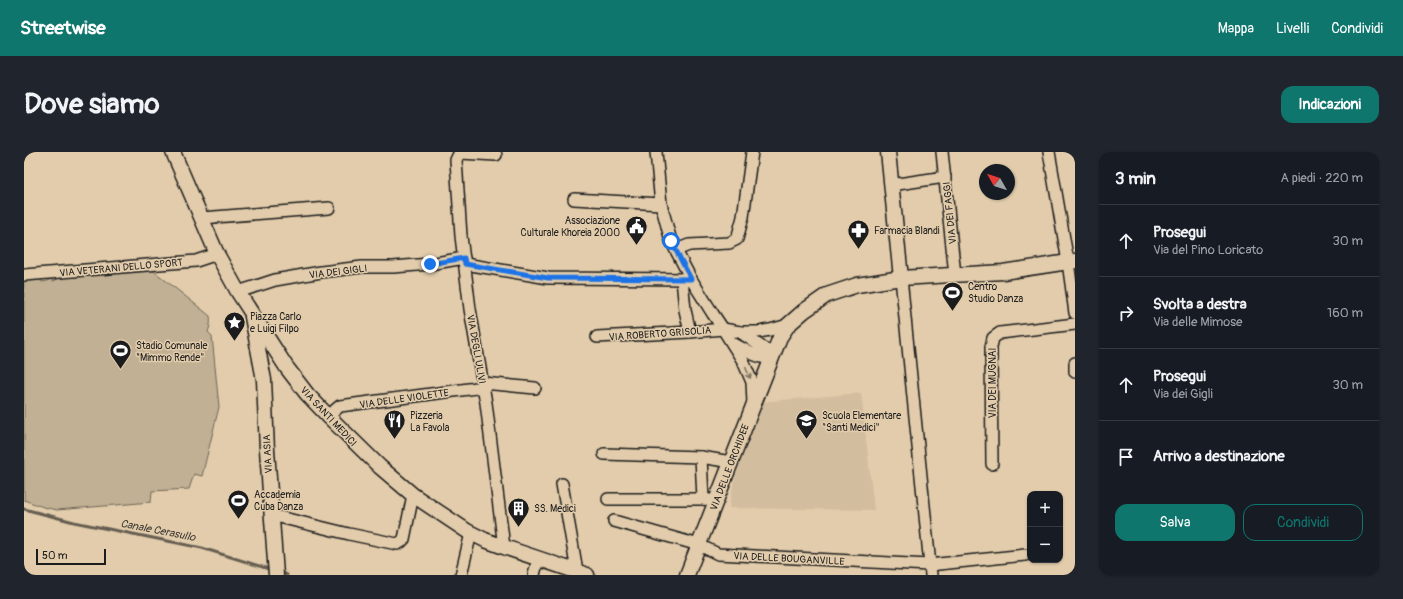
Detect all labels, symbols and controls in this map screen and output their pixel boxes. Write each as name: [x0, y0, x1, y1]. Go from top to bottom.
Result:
text: Streetwise: [20, 16, 106, 40]
text: Mappa: [1218, 20, 1254, 37]
text: Livelli: [1276, 20, 1309, 37]
text: Condividi: [1331, 20, 1383, 37]
button: Indicazioni: [1281, 86, 1379, 123]
text: Dove siamo: [24, 87, 160, 122]
north arrow: [979, 164, 1015, 200]
text: 3 min: [1115, 168, 1156, 189]
text: A piedi · 220 m: [1281, 170, 1363, 186]
street label: VIA DEI FAGGI: [941, 181, 959, 245]
public building icon: Associazione Culturale Khoreia 2000: [623, 213, 649, 246]
place label: Associazione Culturale Khoreia 2000: [521, 215, 620, 239]
pharmacy icon: Farmacia Blandi: [845, 217, 871, 250]
text: Prosegui: [1153, 223, 1206, 242]
place label: Farmacia Blandi: [874, 225, 940, 237]
icon: ahead: [1115, 230, 1137, 252]
route start: [662, 232, 680, 250]
text: 30 m: [1333, 233, 1363, 249]
text: Via del Pino Loricato: [1153, 242, 1263, 258]
route end: [421, 255, 439, 273]
street label: VIA VETERANI DELLO SPORT: [59, 257, 184, 279]
street label: VIA DEI GIGLI: [308, 262, 368, 282]
sports icon: Centro Studio Danza: [939, 279, 965, 312]
place label: Centro Studio Danza: [968, 281, 1024, 305]
text: Svolta a destra: [1153, 295, 1247, 314]
icon: right: [1115, 302, 1137, 324]
text: 160 m: [1327, 305, 1363, 321]
place icon: Piazza Carlo e Luigi Filpo: [221, 309, 247, 342]
place label: Piazza Carlo e Luigi Filpo: [250, 311, 302, 335]
street label: VIA DEGLI ULIVI: [464, 314, 488, 385]
text: Via delle Mimose: [1153, 314, 1242, 330]
street label: VIA ROBERTO GRISOLIA: [608, 324, 712, 344]
sports icon: Stadio Comunale "Mimmo Rende": [107, 338, 133, 371]
place label: Stadio Comunale "Mimmo Rende": [136, 340, 208, 364]
street label: VIA DEI MUGNAI: [987, 348, 999, 418]
one-way arrow: [744, 366, 752, 378]
text: Prosegui: [1153, 367, 1206, 386]
icon: ahead: [1115, 374, 1137, 396]
text: 30 m: [1333, 377, 1363, 393]
street label: VIA SANTI MEDICI: [297, 384, 359, 449]
text: Via dei Gigli: [1153, 386, 1213, 402]
street label: VIA DELLE VIOLETTE: [359, 387, 449, 411]
restaurant icon: Pizzeria La Favola: [382, 408, 408, 441]
school or university icon: Scuola Elementare "Santi Medici": [794, 408, 820, 441]
place label: Pizzeria La Favola: [410, 410, 450, 434]
place label: Scuola Elementare "Santi Medici": [822, 410, 901, 434]
street label: VIA DELLE ORCHIDEE: [708, 422, 752, 512]
street label: VIA ASIA: [261, 434, 275, 474]
icon: arrive: [1115, 446, 1137, 468]
text: Arrivo a destinazione: [1153, 447, 1285, 466]
sports icon: Accademia Cuba Danza: [225, 487, 251, 520]
place label: Accademia Cuba Danza: [254, 489, 303, 513]
map controls: [1027, 491, 1063, 563]
button: +: [1027, 491, 1063, 527]
building icon: SS. Medici: [506, 495, 532, 528]
place label: SS. Medici: [534, 503, 576, 515]
button: Salva: [1115, 504, 1235, 541]
button: Condividi: [1243, 504, 1363, 541]
water label: Canale Cerasullo: [119, 517, 198, 544]
button: −: [1027, 527, 1063, 563]
scale bar: [36, 547, 106, 566]
text: 50 m: [42, 549, 68, 562]
street label: VIA DELLE BOUGANVILLE: [733, 550, 845, 568]

